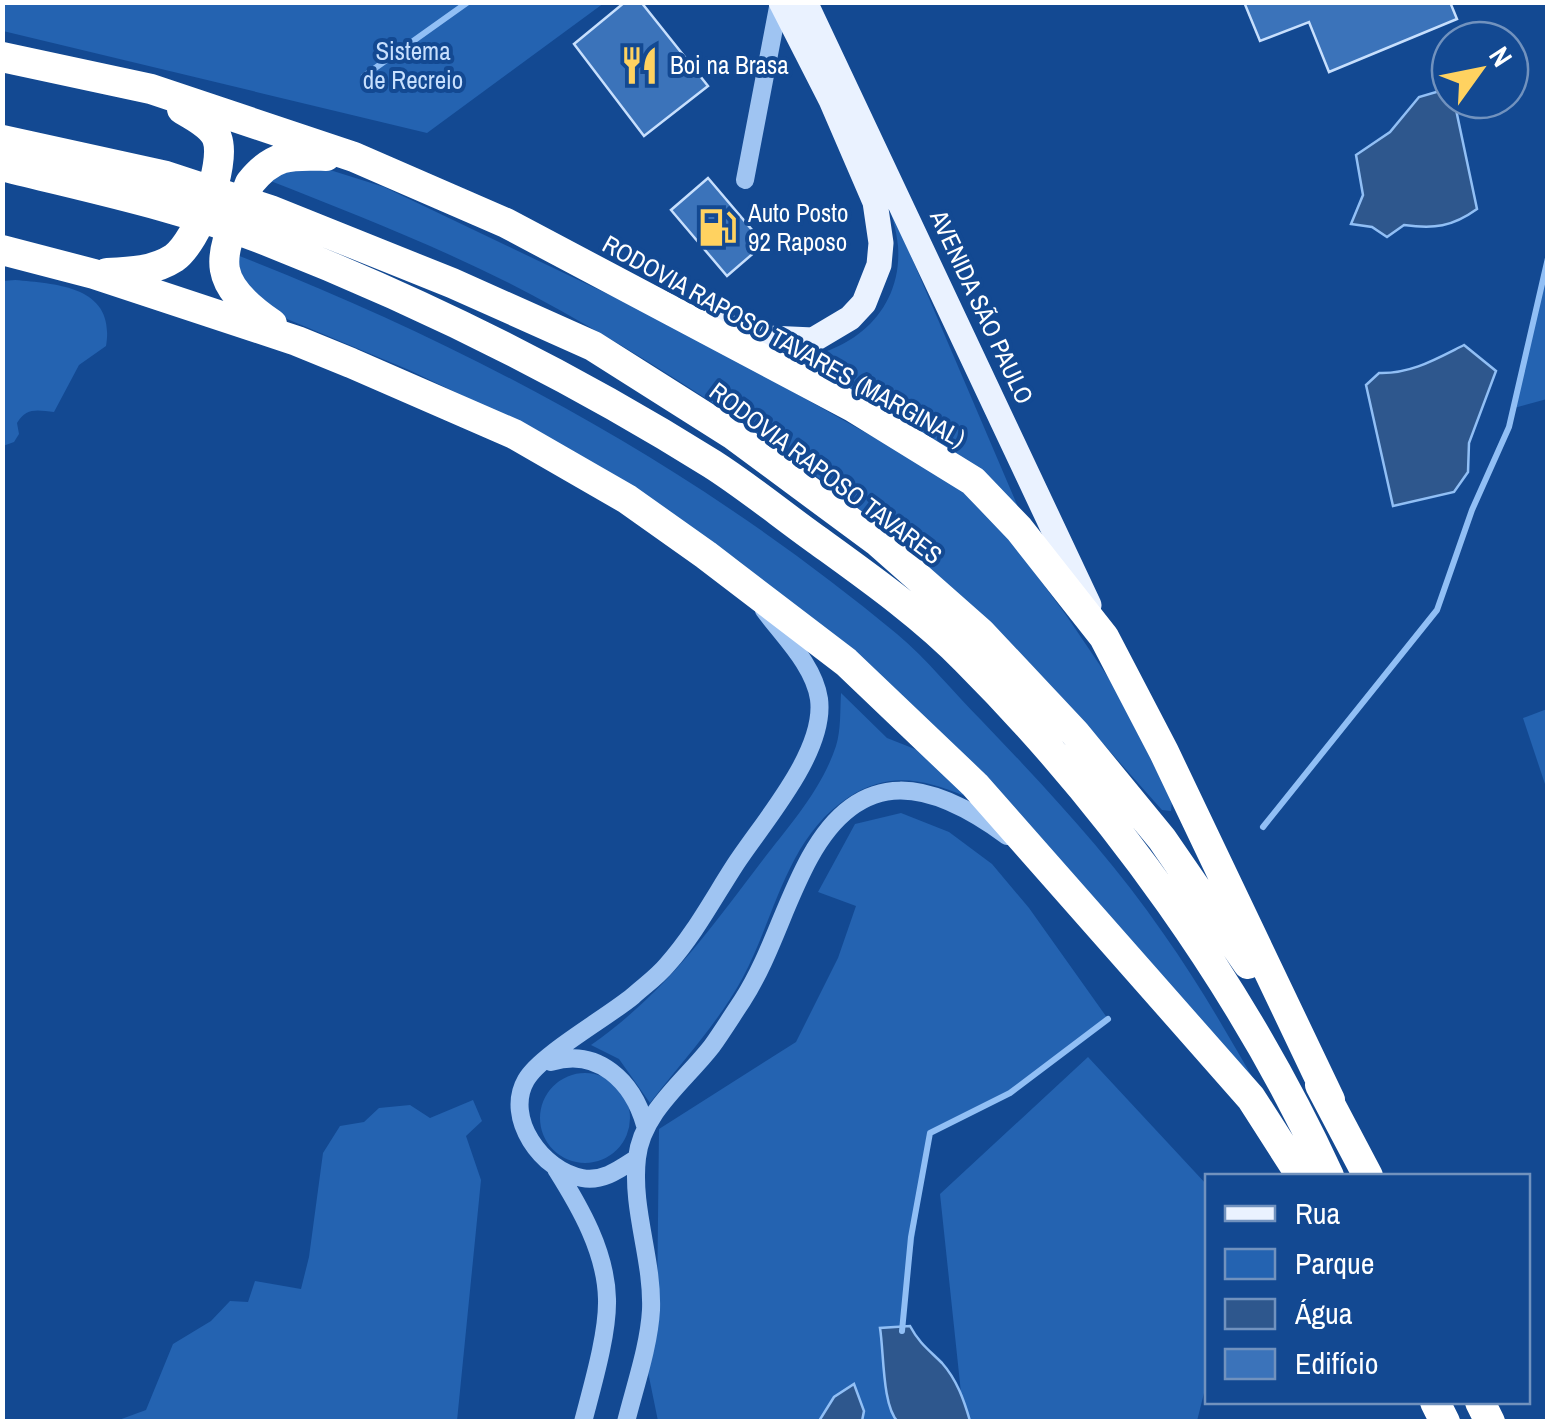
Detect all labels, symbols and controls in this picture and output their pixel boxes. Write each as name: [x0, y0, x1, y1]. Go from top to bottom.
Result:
north arrow: [1430, 20, 1530, 120]
park label: Sistema de Recreio: [363, 34, 463, 97]
text: N: [1481, 39, 1521, 74]
restaurant icon: Boi na Brasa: [619, 44, 661, 86]
place label: Boi na Brasa: [670, 48, 789, 82]
place label: Auto Posto 92 Raposo: [747, 196, 848, 259]
street label: AVENIDA SÃO PAULO: [922, 204, 1042, 409]
fuel station icon: Auto Posto 92 Raposo: [697, 206, 739, 248]
street label: RODOVIA RAPOSO TAVARES (MARGINAL): [597, 227, 971, 455]
street label: RODOVIA RAPOSO TAVARES: [703, 374, 949, 572]
legend: [1205, 1174, 1530, 1404]
text: Rua: [1295, 1193, 1340, 1233]
text: Parque: [1295, 1243, 1374, 1283]
text: Água: [1294, 1293, 1353, 1333]
text: Edifício: [1295, 1343, 1378, 1383]

